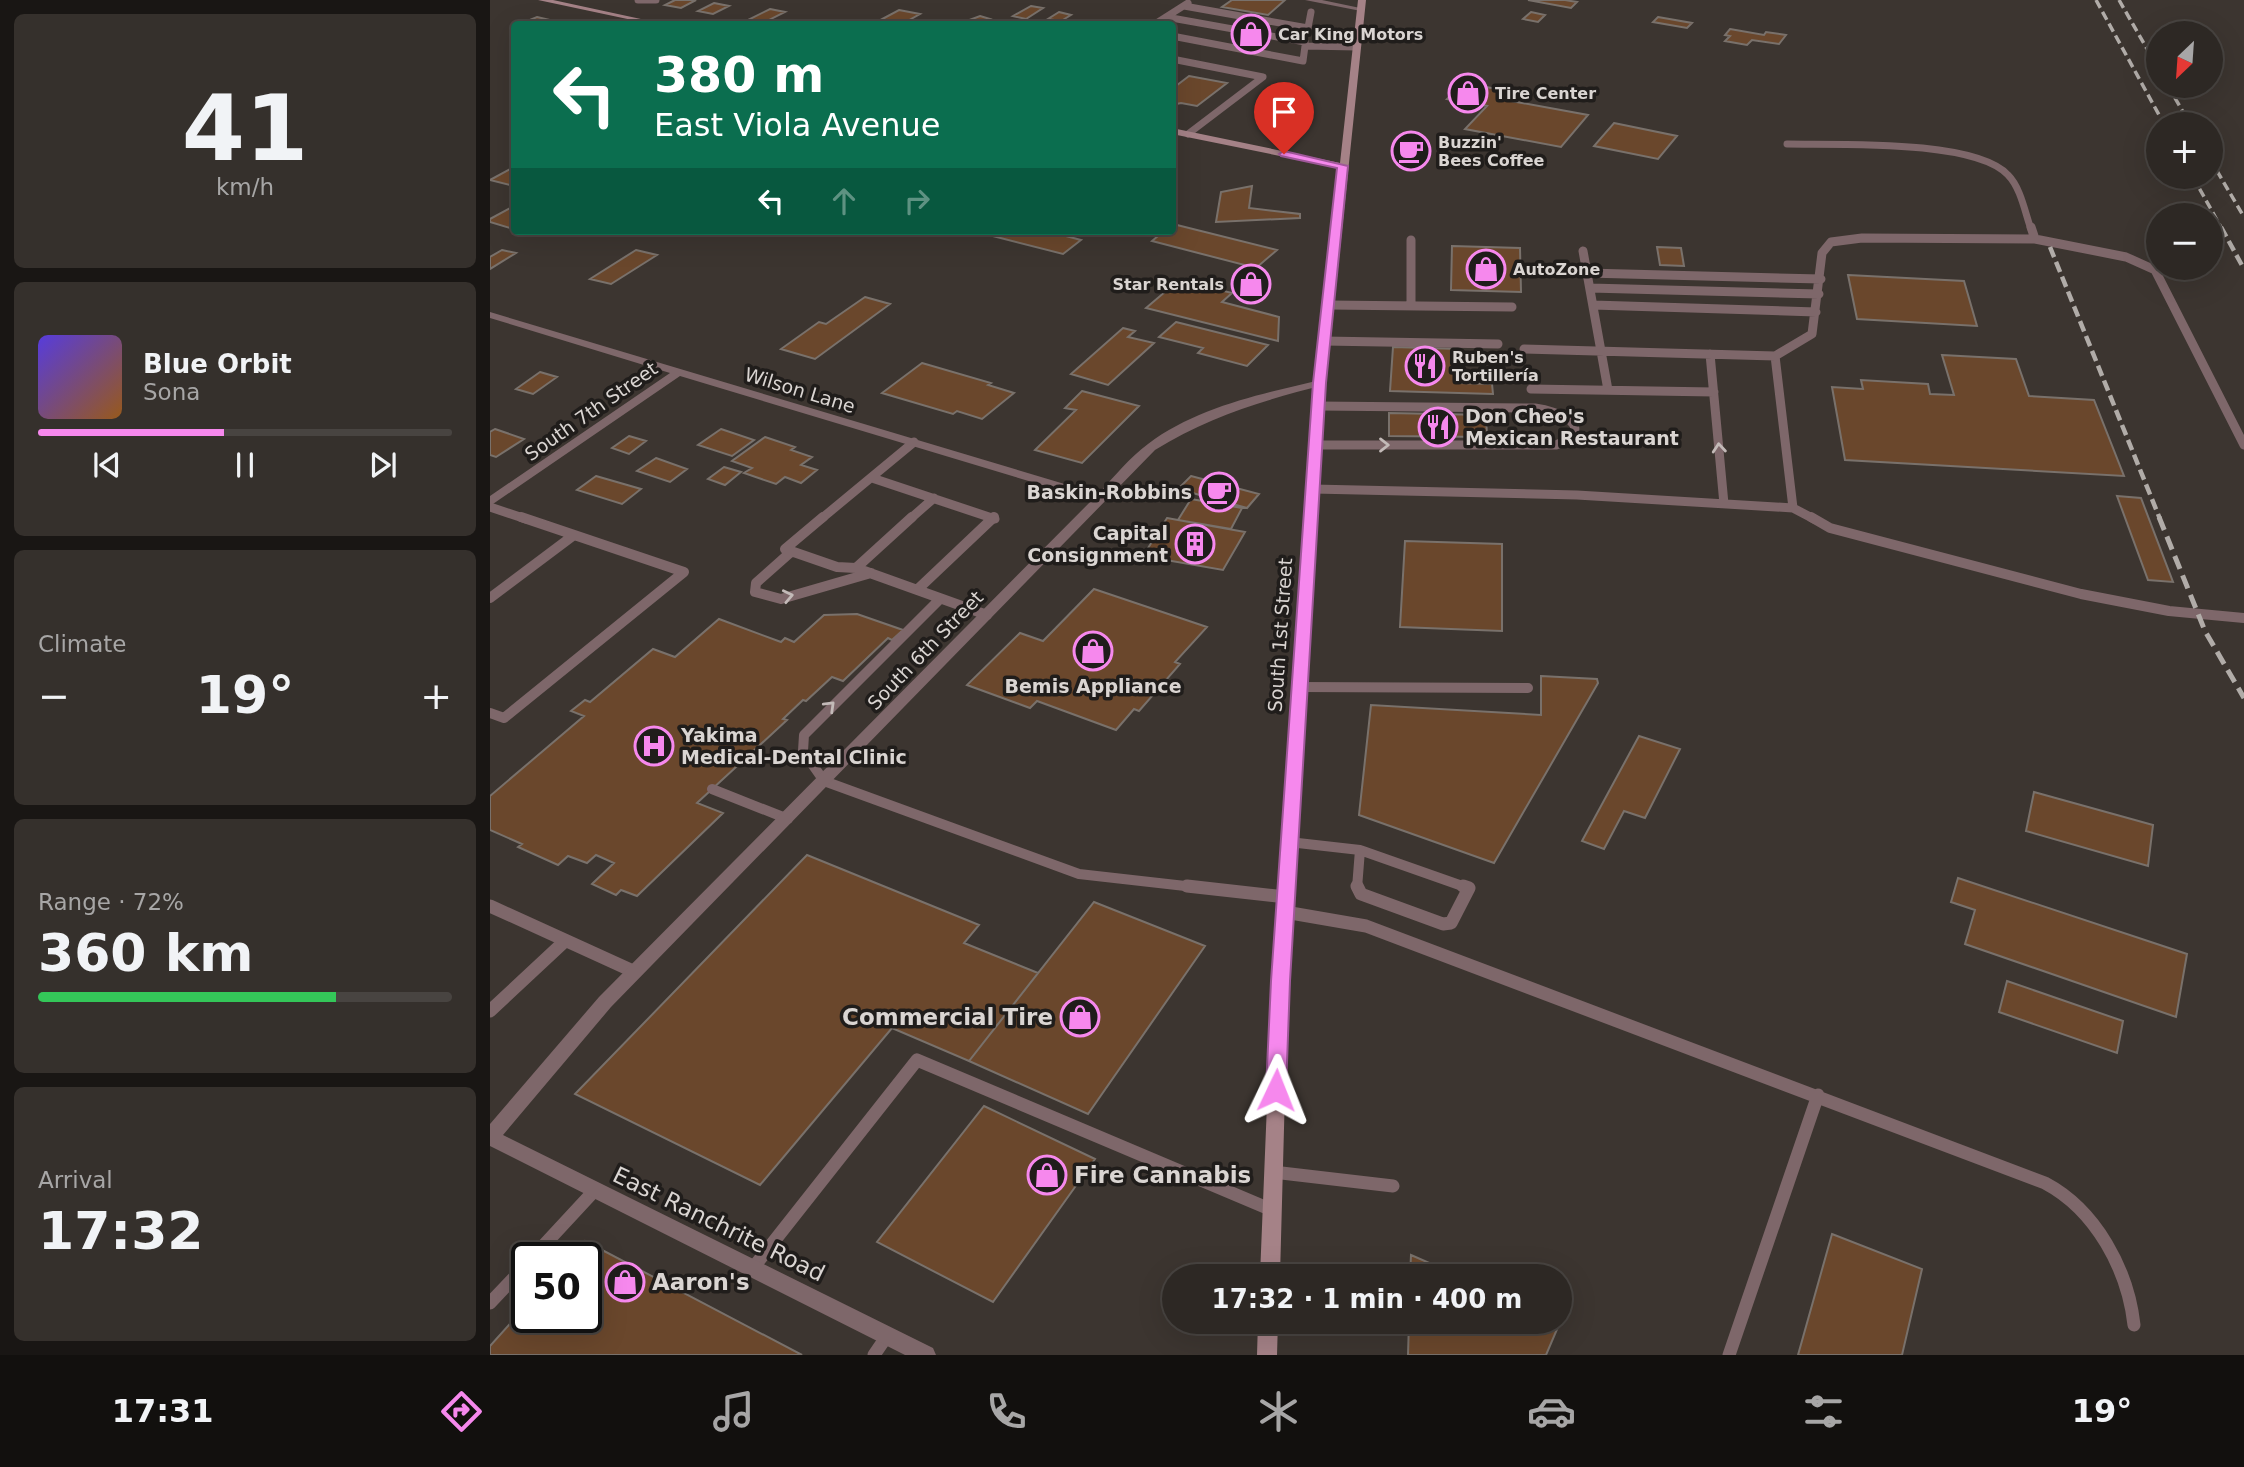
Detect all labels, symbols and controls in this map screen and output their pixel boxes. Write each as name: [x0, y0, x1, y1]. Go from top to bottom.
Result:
shop icon: Car King Motors: [1230, 13, 1272, 55]
north arrow: [2146, 21, 2222, 98]
map controls: [2146, 21, 2223, 280]
place label: Car King Motors: [1278, 25, 1423, 44]
text: 380 m: [654, 47, 824, 104]
icon: left: [539, 49, 630, 140]
shop icon: Tire Center: [1447, 72, 1489, 114]
text: 41: [182, 76, 308, 181]
pin: [1254, 82, 1314, 154]
place label: Tire Center: [1495, 84, 1596, 103]
icon: arrive: [1265, 93, 1303, 131]
text: East Viola Avenue: [654, 106, 940, 144]
button: +: [2146, 112, 2223, 189]
cafe icon: Buzzin' Bees Coffee: [1390, 130, 1432, 172]
place label: Buzzin' Bees Coffee: [1438, 133, 1545, 170]
text: km/h: [216, 174, 274, 200]
icon: left: [752, 182, 790, 220]
icon: ahead: [825, 182, 863, 220]
icon: right: [898, 182, 936, 220]
button: −: [2146, 203, 2223, 280]
shop icon: AutoZone: [1465, 248, 1507, 290]
place label: AutoZone: [1513, 260, 1600, 279]
shop icon: Star Rentals: [1230, 263, 1272, 305]
place label: Star Rentals: [1113, 275, 1224, 294]
restaurant icon: Ruben's Tortillería: [1404, 345, 1446, 387]
place label: Ruben's Tortillería: [1452, 348, 1539, 385]
text: Blue Orbit: [143, 349, 292, 379]
street label: South 7th Street: [521, 357, 661, 465]
street label: Wilson Lane: [742, 363, 858, 417]
text: Sona: [143, 379, 200, 405]
place label: Don Cheo's Mexican Restaurant: [1465, 405, 1679, 449]
restaurant icon: Don Cheo's Mexican Restaurant: [1417, 406, 1459, 448]
one-way arrow: [1379, 437, 1389, 453]
one-way arrow: [1712, 442, 1727, 453]
icon: previous: [88, 446, 126, 484]
icon: pause: [226, 446, 264, 484]
icon: next: [364, 446, 402, 484]
cafe icon: Baskin-Robbins: [1198, 471, 1240, 513]
place label: Baskin-Robbins: [1027, 481, 1192, 503]
place label: Capital Consignment: [1027, 522, 1168, 566]
building icon: Capital Consignment: [1174, 523, 1216, 565]
street label: South 1st Street: [1264, 557, 1296, 713]
street label: South 6th Street: [863, 586, 987, 714]
one-way arrow: [782, 589, 794, 604]
shop icon: Bemis Appliance: [1072, 630, 1114, 672]
text: Climate: [38, 631, 127, 657]
text: 19°: [196, 665, 294, 725]
text: −: [38, 674, 70, 718]
text: +: [420, 674, 452, 718]
place label: Bemis Appliance: [1004, 675, 1182, 697]
one-way arrow: [822, 702, 835, 715]
place label: Yakima Medical-Dental Clinic: [680, 724, 907, 768]
hospital icon: Yakima Medical-Dental Clinic: [633, 725, 675, 767]
text: Range · 72%: [38, 889, 184, 915]
text: 360 km: [38, 923, 253, 983]
shop icon: Commercial Tire: [1059, 996, 1101, 1038]
place label: Commercial Tire: [842, 1004, 1053, 1030]
position arrow: [1239, 1053, 1313, 1127]
shop icon: Fire Cannabis: [1026, 1154, 1068, 1196]
street label: East Ranchrite Road: [609, 1161, 829, 1287]
place label: Fire Cannabis: [1074, 1162, 1251, 1188]
text: Arrival: [38, 1167, 113, 1193]
text: 17:32: [38, 1201, 204, 1261]
speed limit sign: 50: [511, 1242, 602, 1333]
shop icon: Aaron's: [604, 1261, 646, 1303]
place label: Aaron's: [652, 1269, 750, 1295]
text: 17:32 · 1 min · 400 m: [1212, 1284, 1522, 1314]
icon: directions: [437, 1387, 486, 1436]
icon: music: [709, 1387, 758, 1436]
icon: phone: [982, 1387, 1031, 1436]
icon: climate: [1254, 1387, 1303, 1436]
icon: car: [1527, 1387, 1576, 1436]
icon: filters: [1799, 1387, 1848, 1436]
text: 17:31: [112, 1392, 214, 1430]
text: 19°: [2072, 1392, 2132, 1430]

